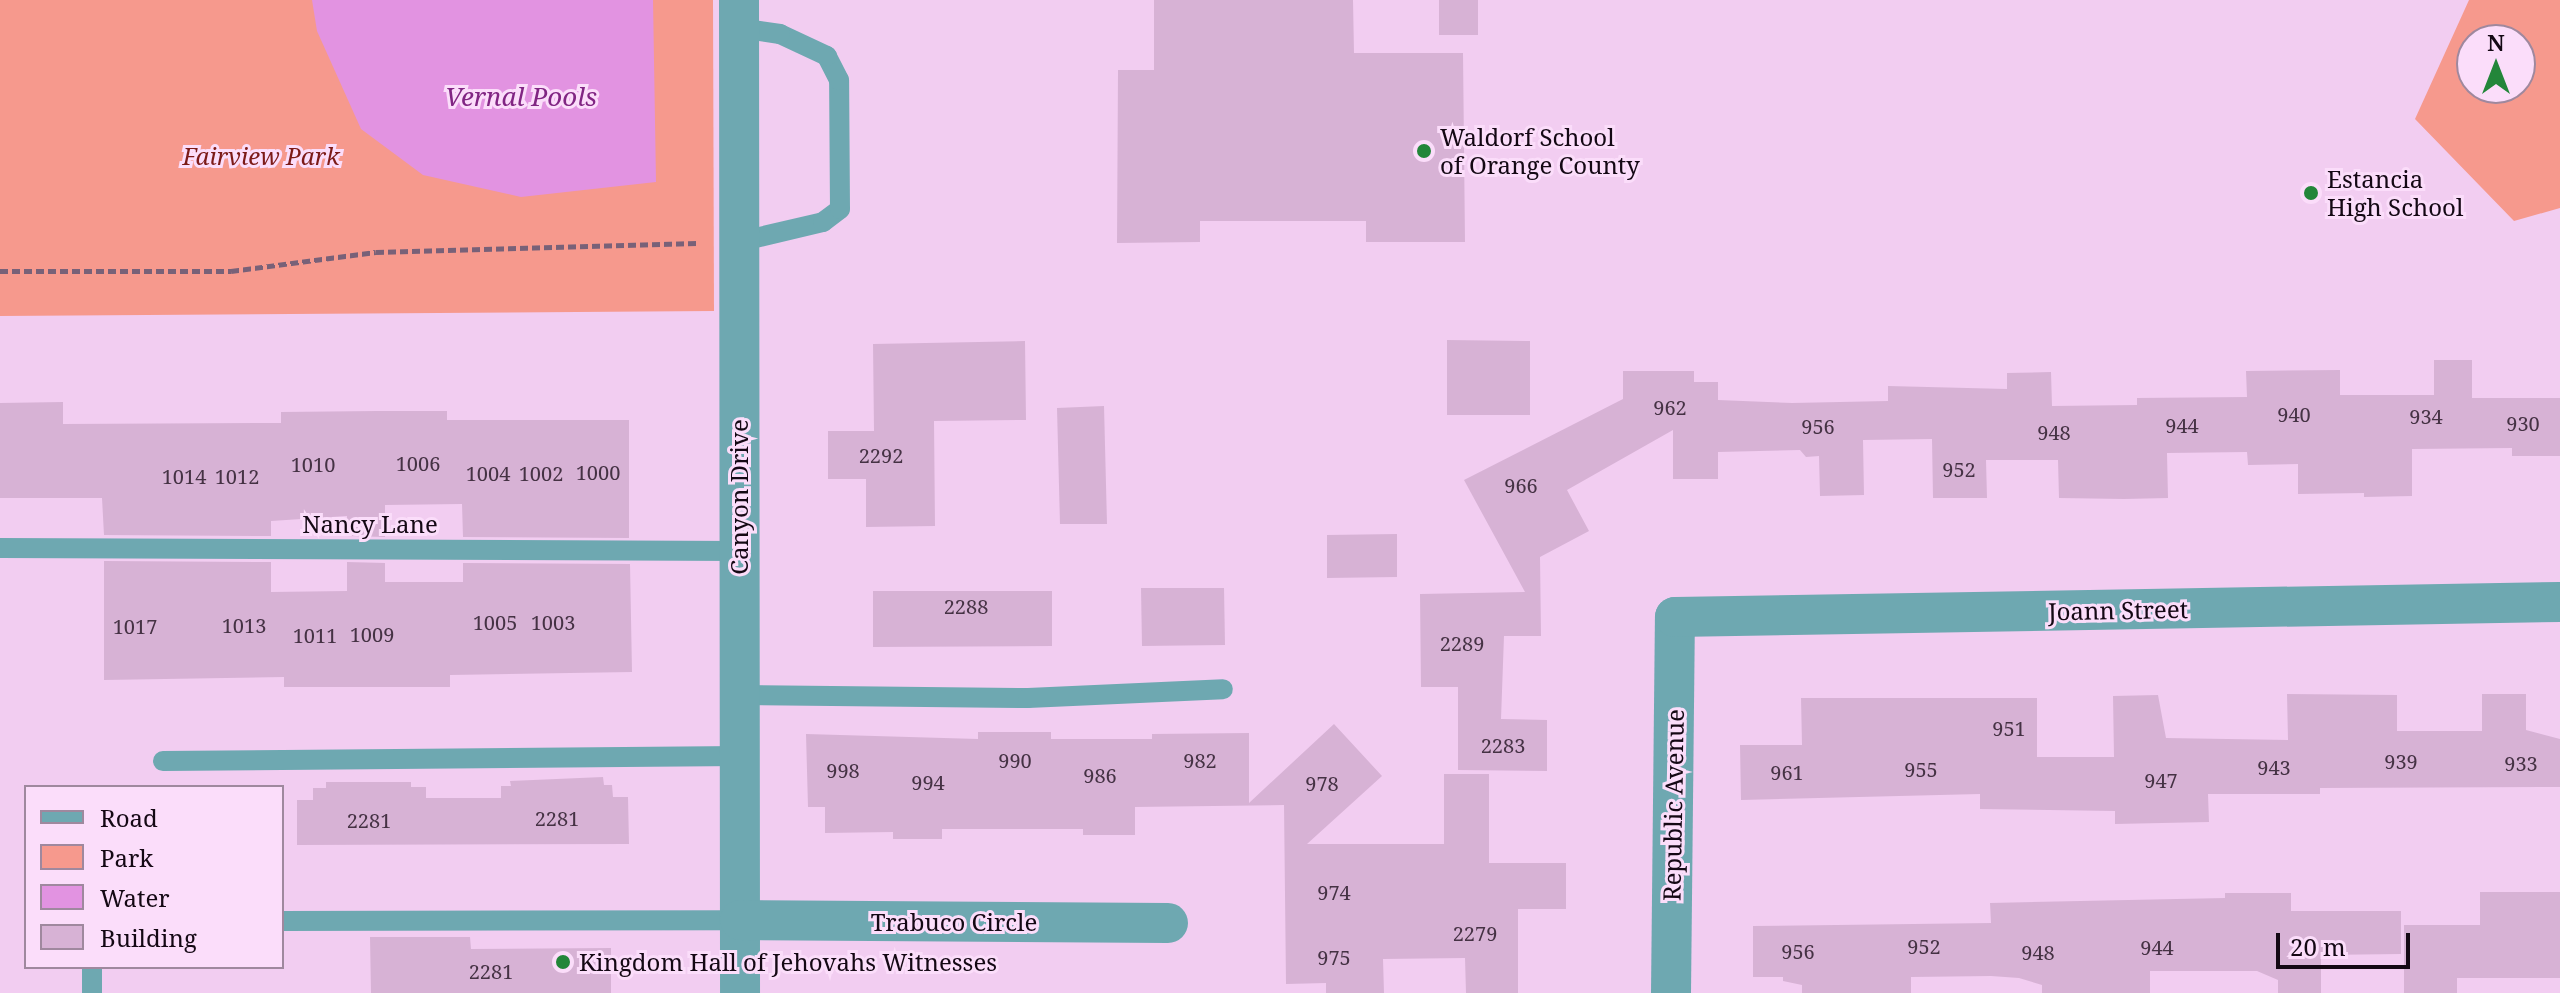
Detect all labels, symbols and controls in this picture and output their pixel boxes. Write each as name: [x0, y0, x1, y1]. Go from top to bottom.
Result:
north arrow: [2456, 24, 2536, 104]
text: N: [2487, 27, 2505, 57]
water label: Vernal Pools: [445, 81, 597, 113]
place label: Waldorf School of Orange County: [1440, 123, 1640, 179]
park label: Fairview Park: [182, 142, 340, 170]
marker: Waldorf School of Orange County: [1415, 142, 1433, 160]
place label: Estancia High School: [2327, 165, 2463, 221]
marker: Estancia High School: [2302, 184, 2320, 202]
house number: 962: [1653, 395, 1687, 419]
house number: 940: [2277, 402, 2311, 426]
house number: 934: [2409, 404, 2443, 428]
house number: 930: [2506, 411, 2540, 435]
house number: 944: [2165, 413, 2199, 437]
house number: 956: [1801, 414, 1835, 438]
street label: Canyon Drive: [725, 419, 753, 575]
house number: 948: [2037, 420, 2071, 444]
house number: 2292: [859, 443, 903, 467]
house number: 1006: [396, 451, 440, 475]
house number: 1010: [291, 452, 335, 476]
house number: 952: [1942, 457, 1976, 481]
house number: 1000: [576, 460, 620, 484]
house number: 1004: [466, 461, 510, 485]
house number: 1002: [519, 461, 563, 485]
house number: 1014: [162, 464, 206, 488]
house number: 1012: [215, 464, 259, 488]
house number: 966: [1504, 473, 1538, 497]
street label: Nancy Lane: [302, 510, 438, 538]
house number: 2288: [944, 594, 988, 618]
street label: Joann Street: [2048, 594, 2188, 626]
house number: 1005: [473, 610, 517, 634]
house number: 1003: [531, 610, 575, 634]
house number: 1013: [222, 613, 266, 637]
house number: 1017: [113, 614, 157, 638]
house number: 1009: [350, 622, 394, 646]
house number: 1011: [293, 623, 337, 647]
house number: 2289: [1440, 631, 1484, 655]
street label: Republic Avenue: [1657, 709, 1689, 901]
house number: 951: [1992, 716, 2026, 740]
house number: 2283: [1481, 733, 1525, 757]
house number: 990: [998, 748, 1032, 772]
house number: 982: [1183, 748, 1217, 772]
house number: 939: [2384, 749, 2418, 773]
house number: 933: [2504, 751, 2538, 775]
house number: 943: [2257, 755, 2291, 779]
house number: 955: [1904, 757, 1938, 781]
house number: 998: [826, 758, 860, 782]
house number: 961: [1770, 760, 1804, 784]
house number: 986: [1083, 763, 1117, 787]
house number: 947: [2144, 768, 2178, 792]
house number: 994: [911, 770, 945, 794]
house number: 978: [1305, 771, 1339, 795]
legend: [24, 785, 284, 969]
text: Road: [100, 801, 158, 834]
house number: 2281: [535, 806, 579, 830]
house number: 2281: [347, 808, 391, 832]
text: Park: [100, 841, 153, 874]
house number: 974: [1317, 880, 1351, 904]
text: Water: [100, 881, 170, 914]
street label: Trabuco Circle: [871, 908, 1037, 936]
scale bar: [2280, 917, 2414, 967]
text: Building: [100, 921, 197, 954]
house number: 2279: [1453, 921, 1497, 945]
text: 20 m: [2290, 930, 2346, 963]
house number: 952: [1907, 934, 1941, 958]
house number: 944: [2140, 935, 2174, 959]
house number: 956: [1781, 939, 1815, 963]
house number: 948: [2021, 940, 2055, 964]
house number: 975: [1317, 945, 1351, 969]
place label: Kingdom Hall of Jehovahs Witnesses: [579, 948, 997, 976]
marker: Kingdom Hall of Jehovahs Witnesses: [554, 953, 572, 971]
house number: 2281: [469, 959, 513, 983]

